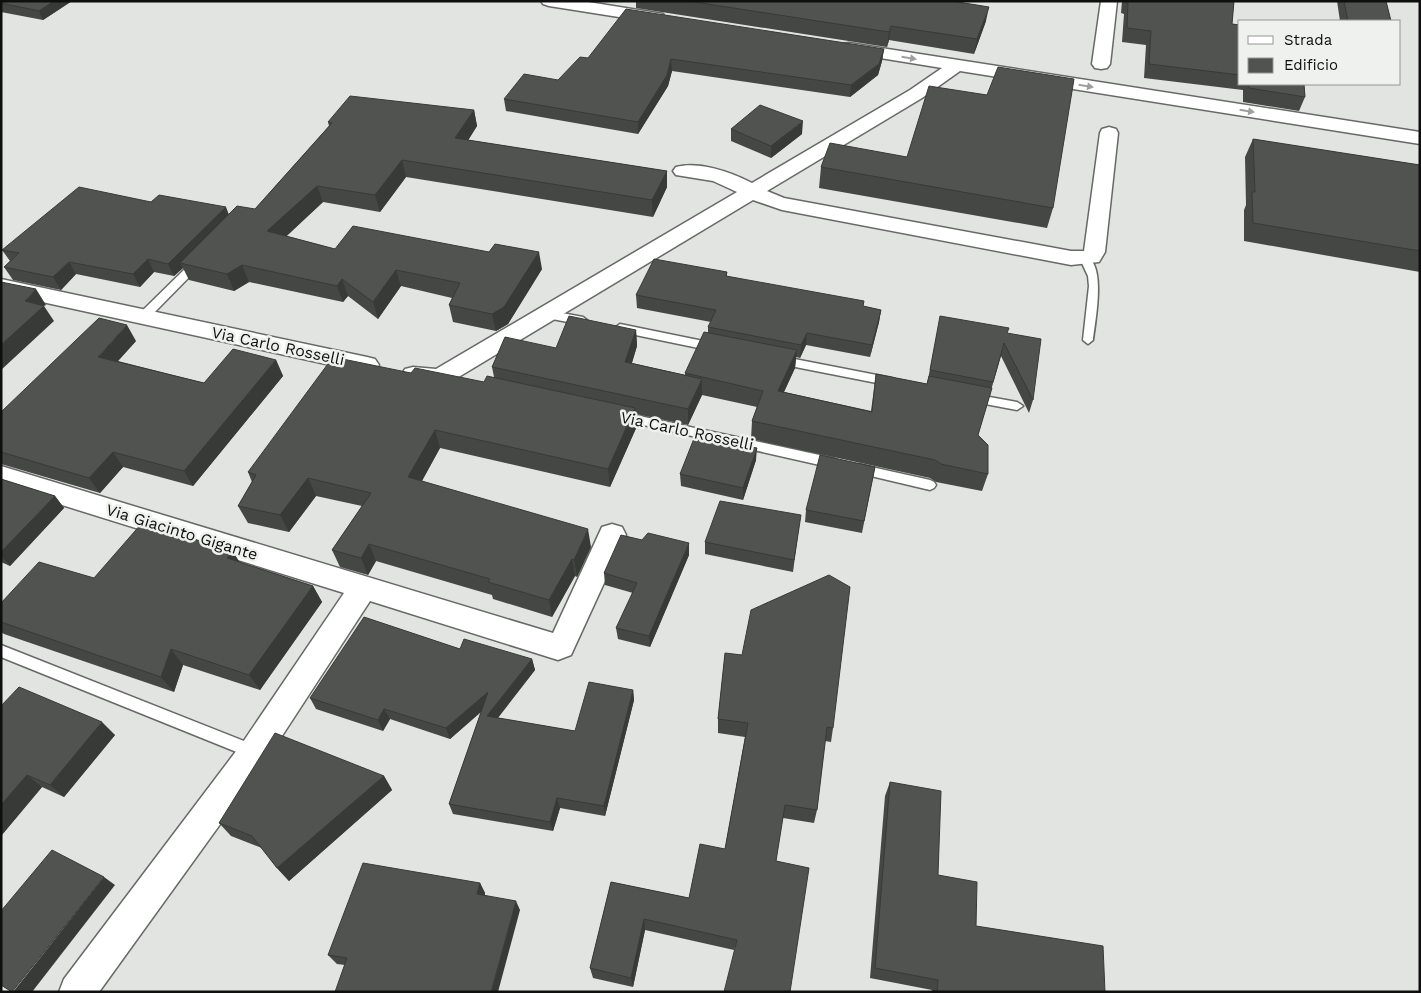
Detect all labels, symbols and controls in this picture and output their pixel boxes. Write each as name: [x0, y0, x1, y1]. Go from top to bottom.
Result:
legend: [1238, 20, 1401, 85]
text: Strada: [1284, 31, 1333, 49]
one-way arrow: [901, 54, 917, 62]
text: Edificio: [1284, 56, 1338, 74]
one-way arrow: [1079, 82, 1095, 90]
one-way arrow: [1239, 107, 1255, 115]
street label: Via Carlo Rosselli: [210, 323, 346, 369]
street label: Via Carlo Rosselli: [619, 408, 755, 454]
street label: Via Giacinto Gigante: [104, 500, 260, 564]

